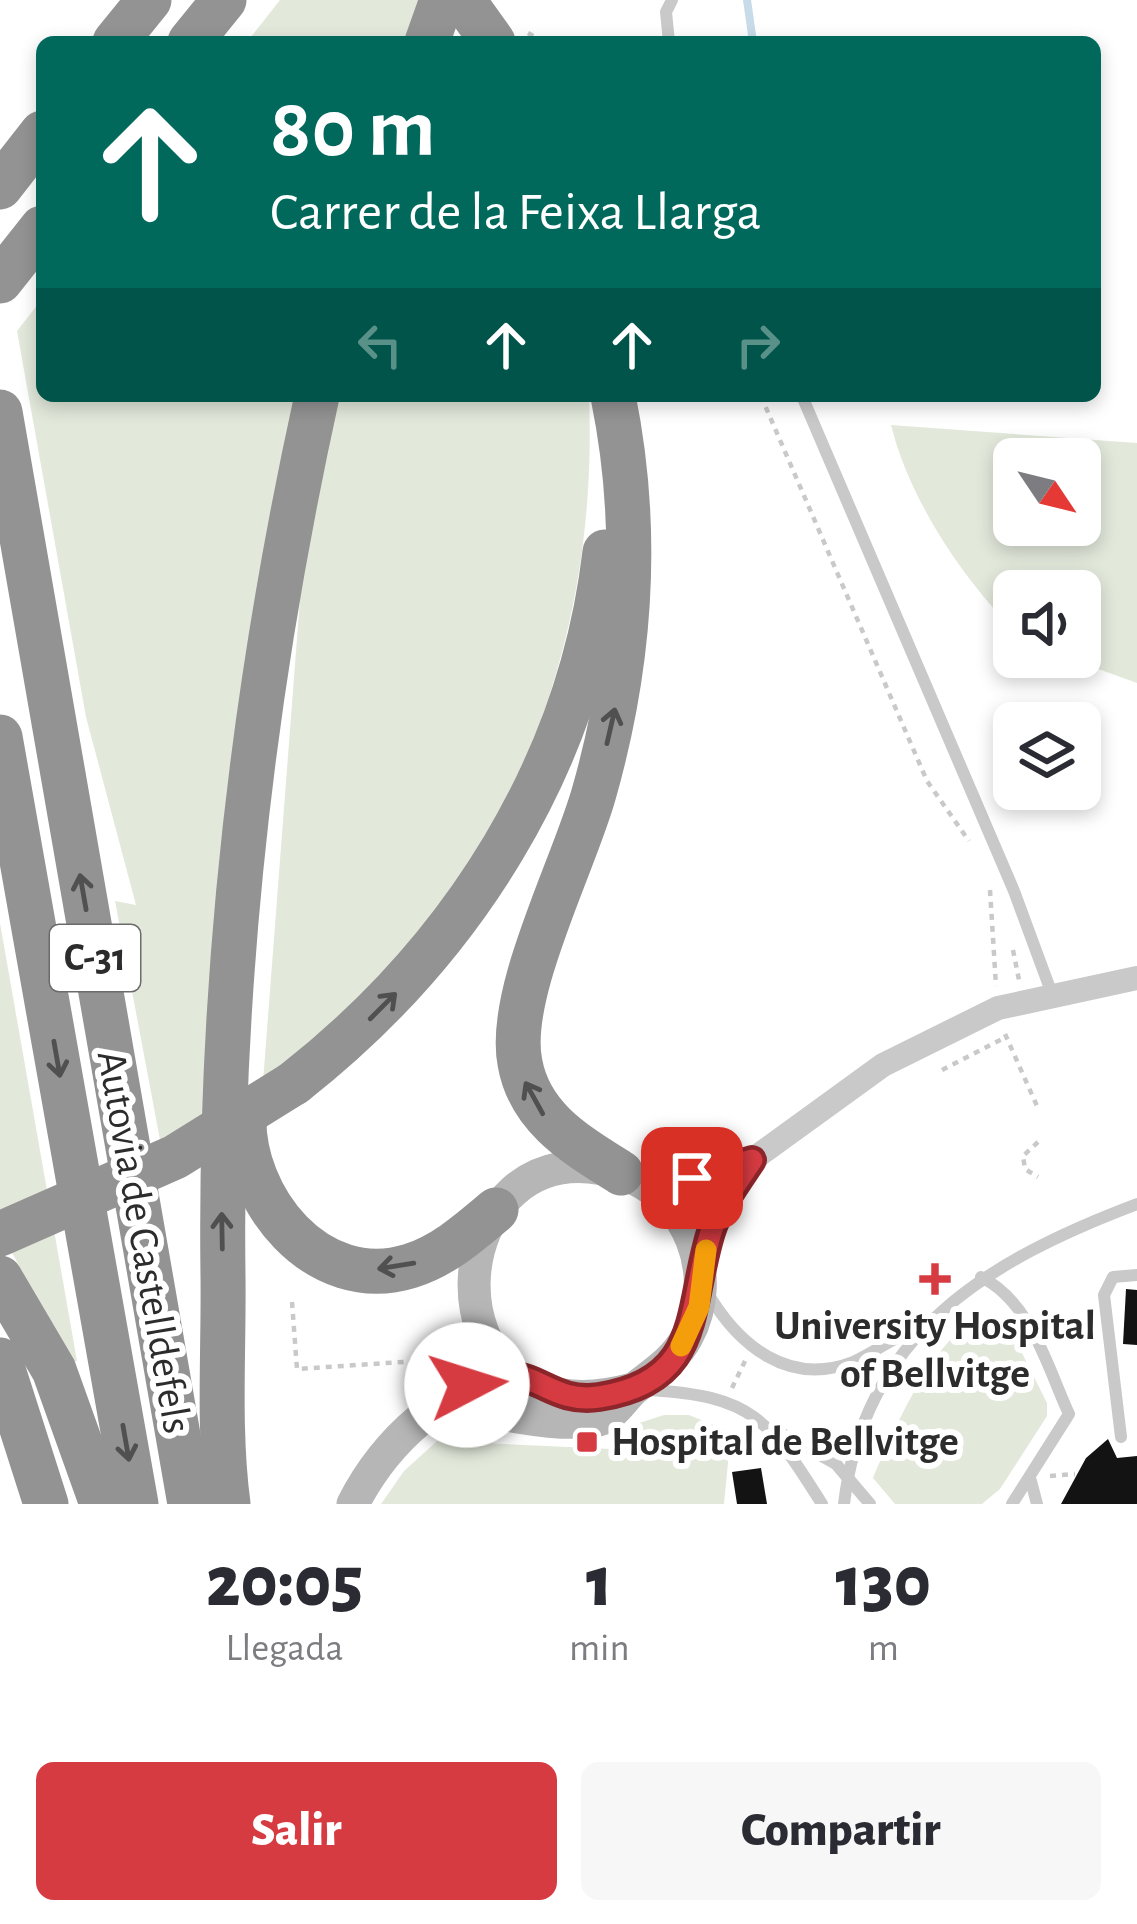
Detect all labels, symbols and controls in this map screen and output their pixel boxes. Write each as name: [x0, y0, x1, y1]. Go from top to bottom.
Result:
icon: ahead: [72, 84, 228, 240]
text: 80 m: [270, 88, 436, 172]
text: Carrer de la Feixa Llarga: [270, 186, 761, 240]
icon: left: [347, 312, 413, 378]
icon: ahead: [473, 312, 539, 378]
icon: ahead: [599, 312, 665, 378]
icon: right: [725, 312, 791, 378]
north arrow: [993, 438, 1101, 546]
map controls: [993, 438, 1101, 810]
button: sound: [993, 570, 1101, 678]
button: layers: [993, 702, 1101, 810]
one-way arrow: [601, 708, 623, 746]
one-way arrow: [71, 873, 94, 912]
road number: C-31: [50, 925, 140, 991]
one-way arrow: [367, 992, 397, 1022]
one-way arrow: [47, 1038, 70, 1077]
street label: Autovia de Castelldefels: [90, 1047, 198, 1437]
one-way arrow: [522, 1081, 545, 1116]
pin: [641, 1127, 743, 1229]
icon: arrive: [659, 1145, 725, 1211]
one-way arrow: [211, 1212, 234, 1251]
one-way arrow: [378, 1255, 417, 1278]
marker: University Hospital of Bellvitge: [919, 1263, 951, 1295]
place label: University Hospital of Bellvitge: [774, 1305, 1096, 1395]
position arrow: [404, 1322, 530, 1448]
place label: Hospital de Bellvitge: [611, 1421, 959, 1463]
one-way arrow: [115, 1422, 138, 1461]
marker: Hospital de Bellvitge: [574, 1429, 600, 1455]
text: 20:05: [206, 1547, 363, 1619]
text: 1: [586, 1547, 613, 1619]
text: 130: [836, 1547, 931, 1619]
text: Llegada: [225, 1629, 344, 1668]
text: min: [569, 1629, 630, 1668]
text: m: [868, 1629, 899, 1668]
button: Salir: [36, 1762, 557, 1900]
button: Compartir: [581, 1762, 1101, 1900]

